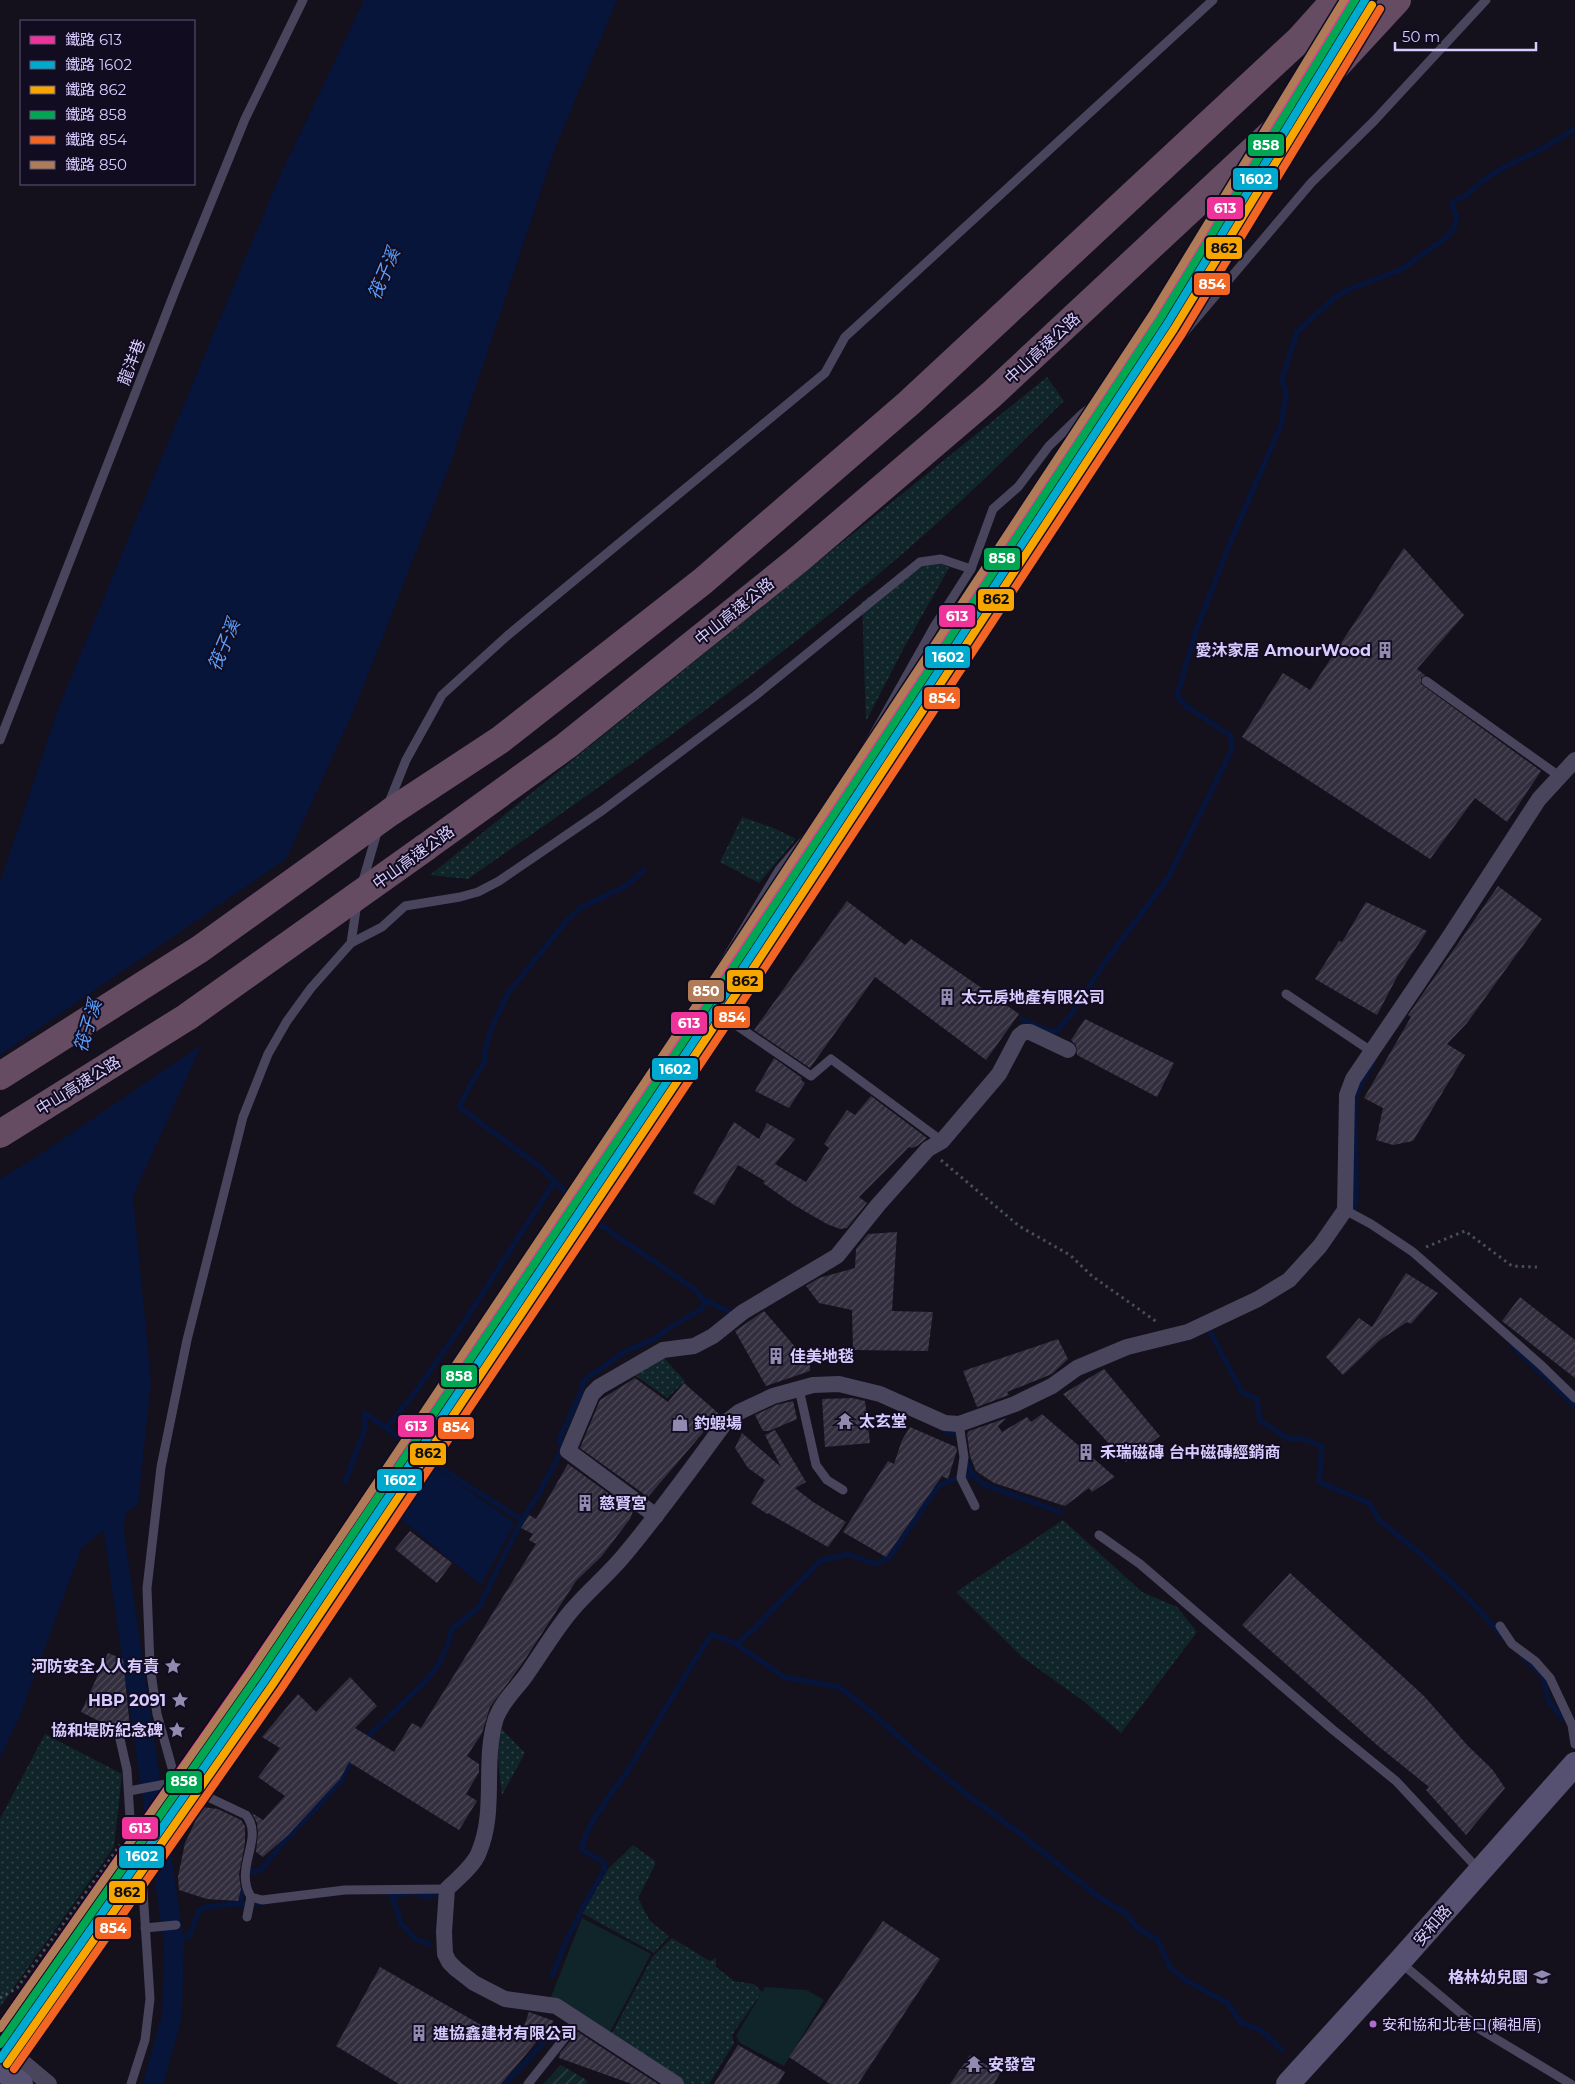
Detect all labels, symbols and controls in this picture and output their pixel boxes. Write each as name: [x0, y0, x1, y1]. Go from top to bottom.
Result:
legend: [20, 20, 195, 185]
scale bar: [1395, 20, 1536, 52]
text: 50 m: [1402, 27, 1440, 46]
text: 鐵路 613: [65, 30, 122, 49]
text: 鐵路 1602: [65, 55, 132, 74]
text: 鐵路 862: [65, 80, 126, 99]
text: 鐵路 858: [65, 105, 127, 124]
text: 鐵路 854: [65, 130, 127, 149]
line badge: 858: [1247, 133, 1285, 157]
text: 858: [1253, 136, 1279, 154]
text: 鐵路 850: [65, 155, 127, 174]
line badge: 1602: [1232, 167, 1279, 191]
text: 1602: [1240, 170, 1272, 188]
line badge: 613: [1206, 196, 1244, 220]
text: 613: [1214, 199, 1236, 217]
line badge: 862: [1205, 236, 1243, 260]
text: 862: [1211, 239, 1237, 257]
water label: 筏子溪: [363, 242, 406, 303]
line badge: 854: [1193, 272, 1231, 296]
text: 854: [1198, 275, 1226, 293]
street label: 中山高速公路: [1001, 309, 1084, 388]
street label: 龍洋巷: [114, 336, 149, 388]
line badge: 858: [983, 547, 1021, 571]
text: 858: [989, 549, 1015, 567]
street label: 中山高速公路: [691, 574, 778, 649]
line badge: 862: [977, 588, 1015, 612]
text: 862: [983, 590, 1009, 608]
line badge: 613: [938, 604, 976, 628]
text: 613: [946, 607, 968, 625]
water label: 筏子溪: [203, 613, 246, 674]
building icon: 愛沐家居 AmourWood: [1375, 640, 1395, 660]
place label: 愛沐家居 AmourWood: [1196, 641, 1371, 660]
line badge: 1602: [924, 645, 971, 669]
text: 1602: [932, 648, 964, 666]
line badge: 854: [923, 686, 961, 710]
text: 854: [928, 689, 956, 707]
street label: 中山高速公路: [369, 822, 458, 893]
line badge: 862: [726, 969, 764, 993]
text: 862: [732, 972, 758, 990]
line badge: 850: [687, 979, 725, 1003]
text: 850: [692, 982, 720, 1000]
building icon: 太元房地產有限公司: [937, 987, 957, 1007]
place label: 太元房地產有限公司: [961, 988, 1105, 1007]
water label: 筏子溪: [70, 994, 107, 1055]
line badge: 854: [713, 1005, 751, 1029]
text: 854: [718, 1008, 746, 1026]
line badge: 613: [670, 1011, 708, 1035]
text: 613: [678, 1014, 700, 1032]
street label: 中山高速公路: [33, 1052, 124, 1119]
line badge: 1602: [651, 1057, 699, 1081]
text: 1602: [659, 1060, 691, 1078]
building icon: 佳美地毯: [766, 1346, 786, 1366]
place label: 佳美地毯: [790, 1347, 854, 1366]
line badge: 858: [440, 1364, 478, 1388]
text: 858: [446, 1367, 472, 1385]
temple icon: 太玄堂: [835, 1411, 855, 1431]
place label: 太玄堂: [859, 1412, 907, 1431]
shop icon: 釣蝦場: [670, 1413, 690, 1433]
line badge: 613: [397, 1414, 435, 1438]
place label: 釣蝦場: [694, 1414, 742, 1433]
line badge: 854: [437, 1416, 475, 1440]
text: 613: [405, 1417, 427, 1435]
text: 854: [442, 1418, 470, 1436]
line badge: 862: [409, 1442, 447, 1466]
building icon: 禾瑞磁磚 台中磁磚經銷商: [1076, 1442, 1096, 1462]
place label: 禾瑞磁磚 台中磁磚經銷商: [1100, 1443, 1281, 1462]
text: 862: [415, 1444, 441, 1462]
line badge: 1602: [376, 1468, 423, 1492]
text: 1602: [384, 1471, 416, 1489]
building icon: 慈賢宮: [575, 1493, 595, 1513]
place label: 慈賢宮: [599, 1494, 647, 1513]
place icon: 河防安全人人有責: [163, 1656, 183, 1676]
place label: 河防安全人人有責: [31, 1657, 159, 1676]
place icon: HBP 2091: [170, 1690, 190, 1710]
place label: HBP 2091: [88, 1691, 166, 1710]
place icon: 協和堤防紀念碑: [167, 1720, 187, 1740]
place label: 協和堤防紀念碑: [51, 1721, 163, 1740]
line badge: 858: [165, 1770, 203, 1794]
text: 858: [171, 1772, 197, 1790]
line badge: 613: [121, 1816, 159, 1840]
text: 613: [129, 1819, 151, 1837]
line badge: 1602: [118, 1845, 165, 1869]
text: 1602: [126, 1847, 158, 1865]
line badge: 862: [108, 1880, 146, 1904]
text: 862: [114, 1883, 140, 1901]
street label: 安和路: [1409, 1901, 1455, 1950]
line badge: 854: [94, 1916, 132, 1940]
text: 854: [99, 1919, 127, 1937]
school or university icon: 格林幼兒園: [1532, 1967, 1552, 1987]
place label: 格林幼兒園: [1448, 1968, 1528, 1987]
place label: 安和協和北巷口(賴祖厝): [1382, 2015, 1542, 2034]
marker: 安和協和北巷口(賴祖厝): [1368, 2019, 1378, 2029]
building icon: 進協鑫建材有限公司: [409, 2023, 429, 2043]
place label: 進協鑫建材有限公司: [433, 2024, 577, 2043]
temple icon: 安發宮: [964, 2054, 984, 2074]
place label: 安發宮: [988, 2055, 1036, 2074]

